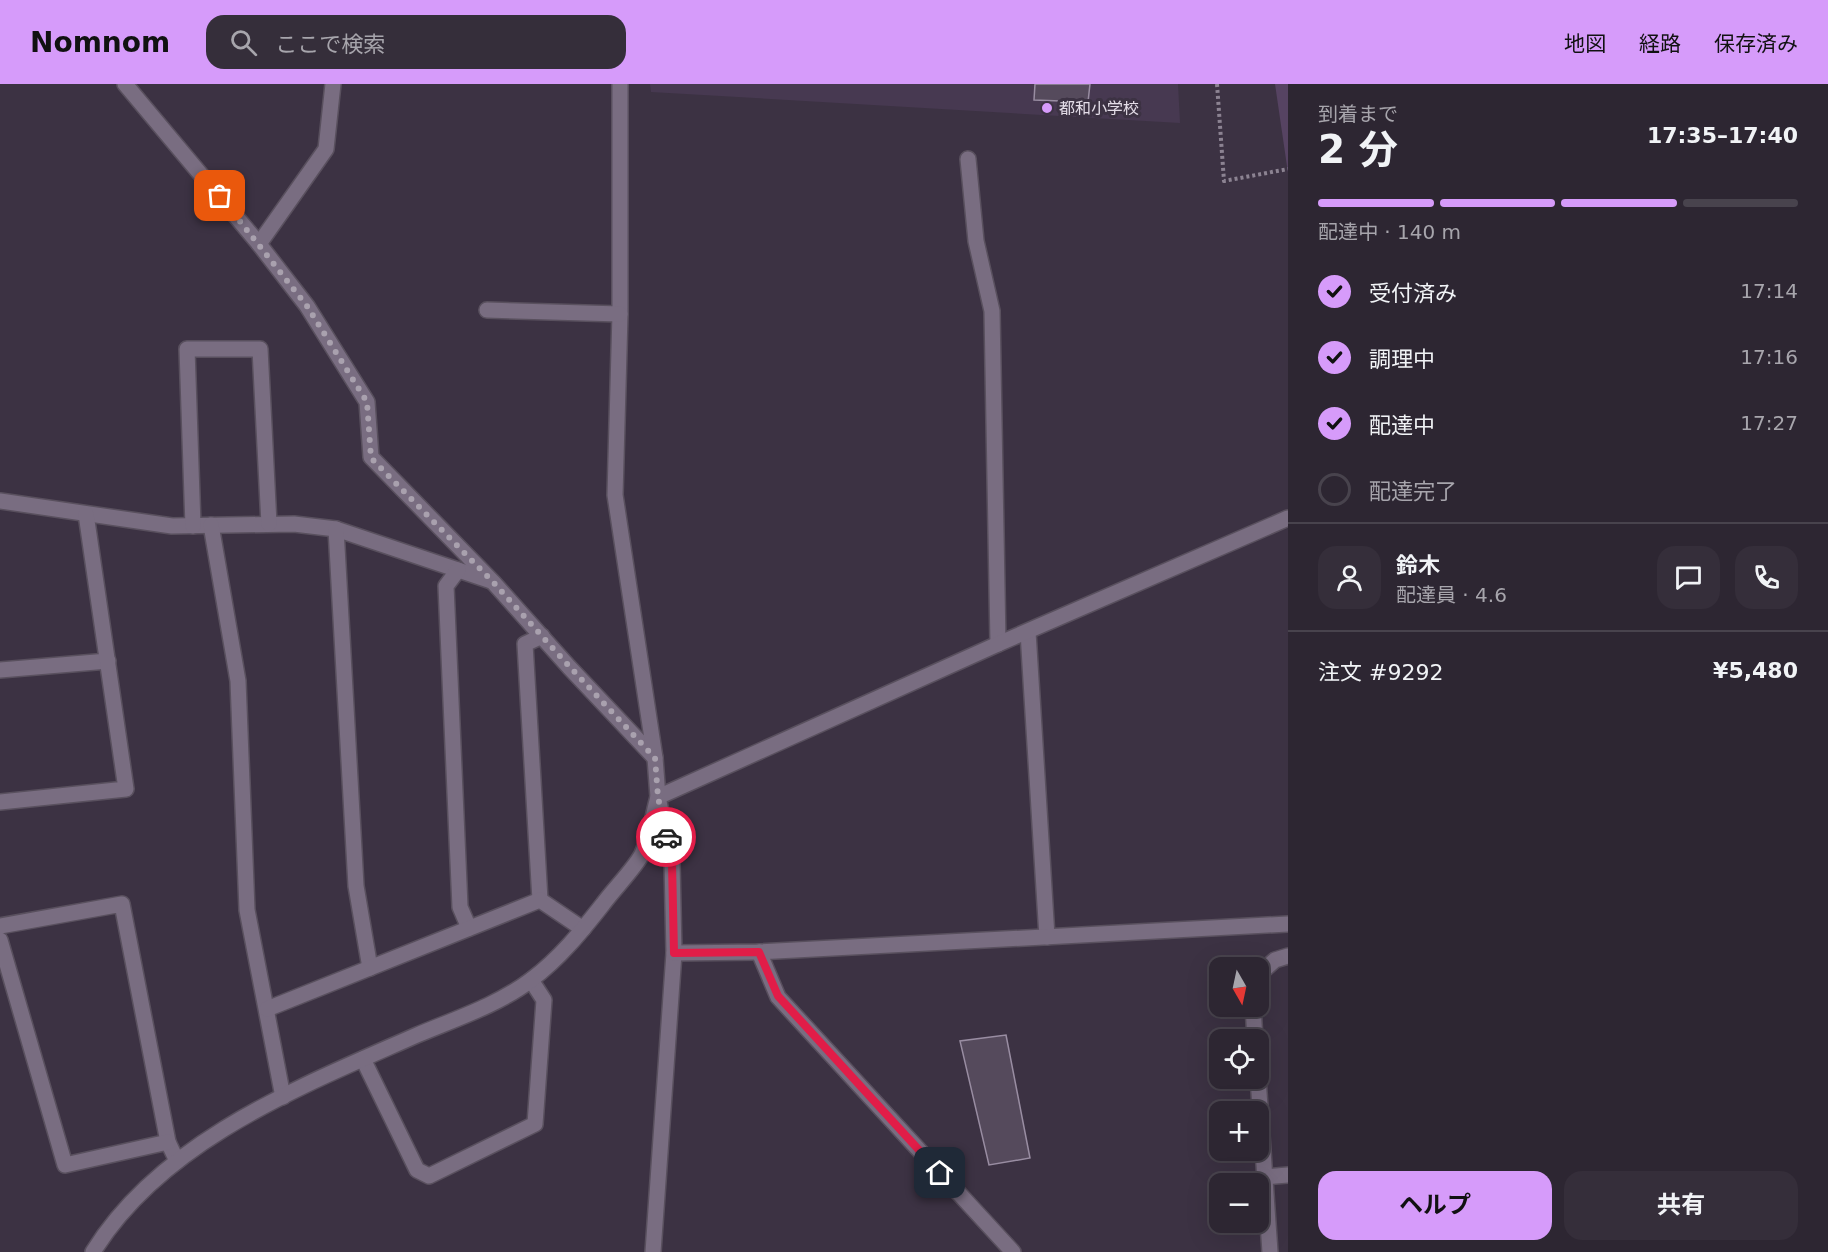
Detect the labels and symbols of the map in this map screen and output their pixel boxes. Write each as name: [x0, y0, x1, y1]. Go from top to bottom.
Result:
place label: 都和小学校: [1059, 99, 1139, 118]
marker: 都和小学校: [1040, 101, 1054, 115]
pin: [194, 170, 245, 221]
courier: [636, 807, 696, 867]
north arrow: [1209, 957, 1269, 1017]
pin: [914, 1147, 965, 1198]

